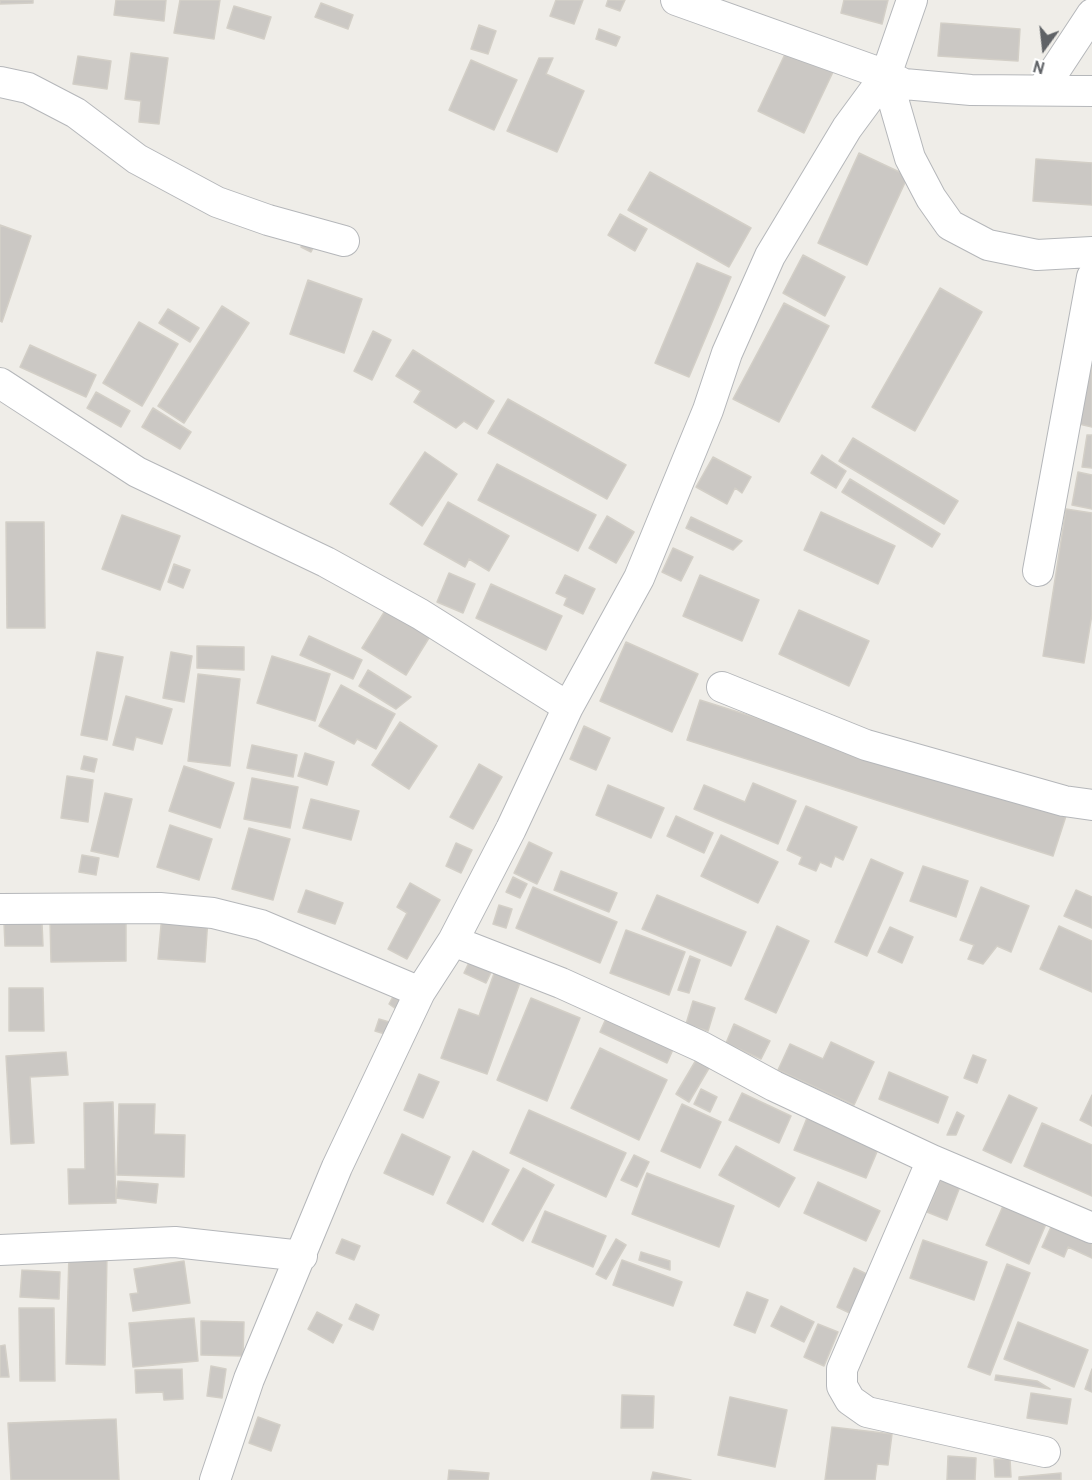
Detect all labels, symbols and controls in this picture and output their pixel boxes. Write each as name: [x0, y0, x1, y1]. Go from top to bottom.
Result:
north arrow: [1014, 18, 1074, 78]
text: N: [1031, 54, 1047, 77]

